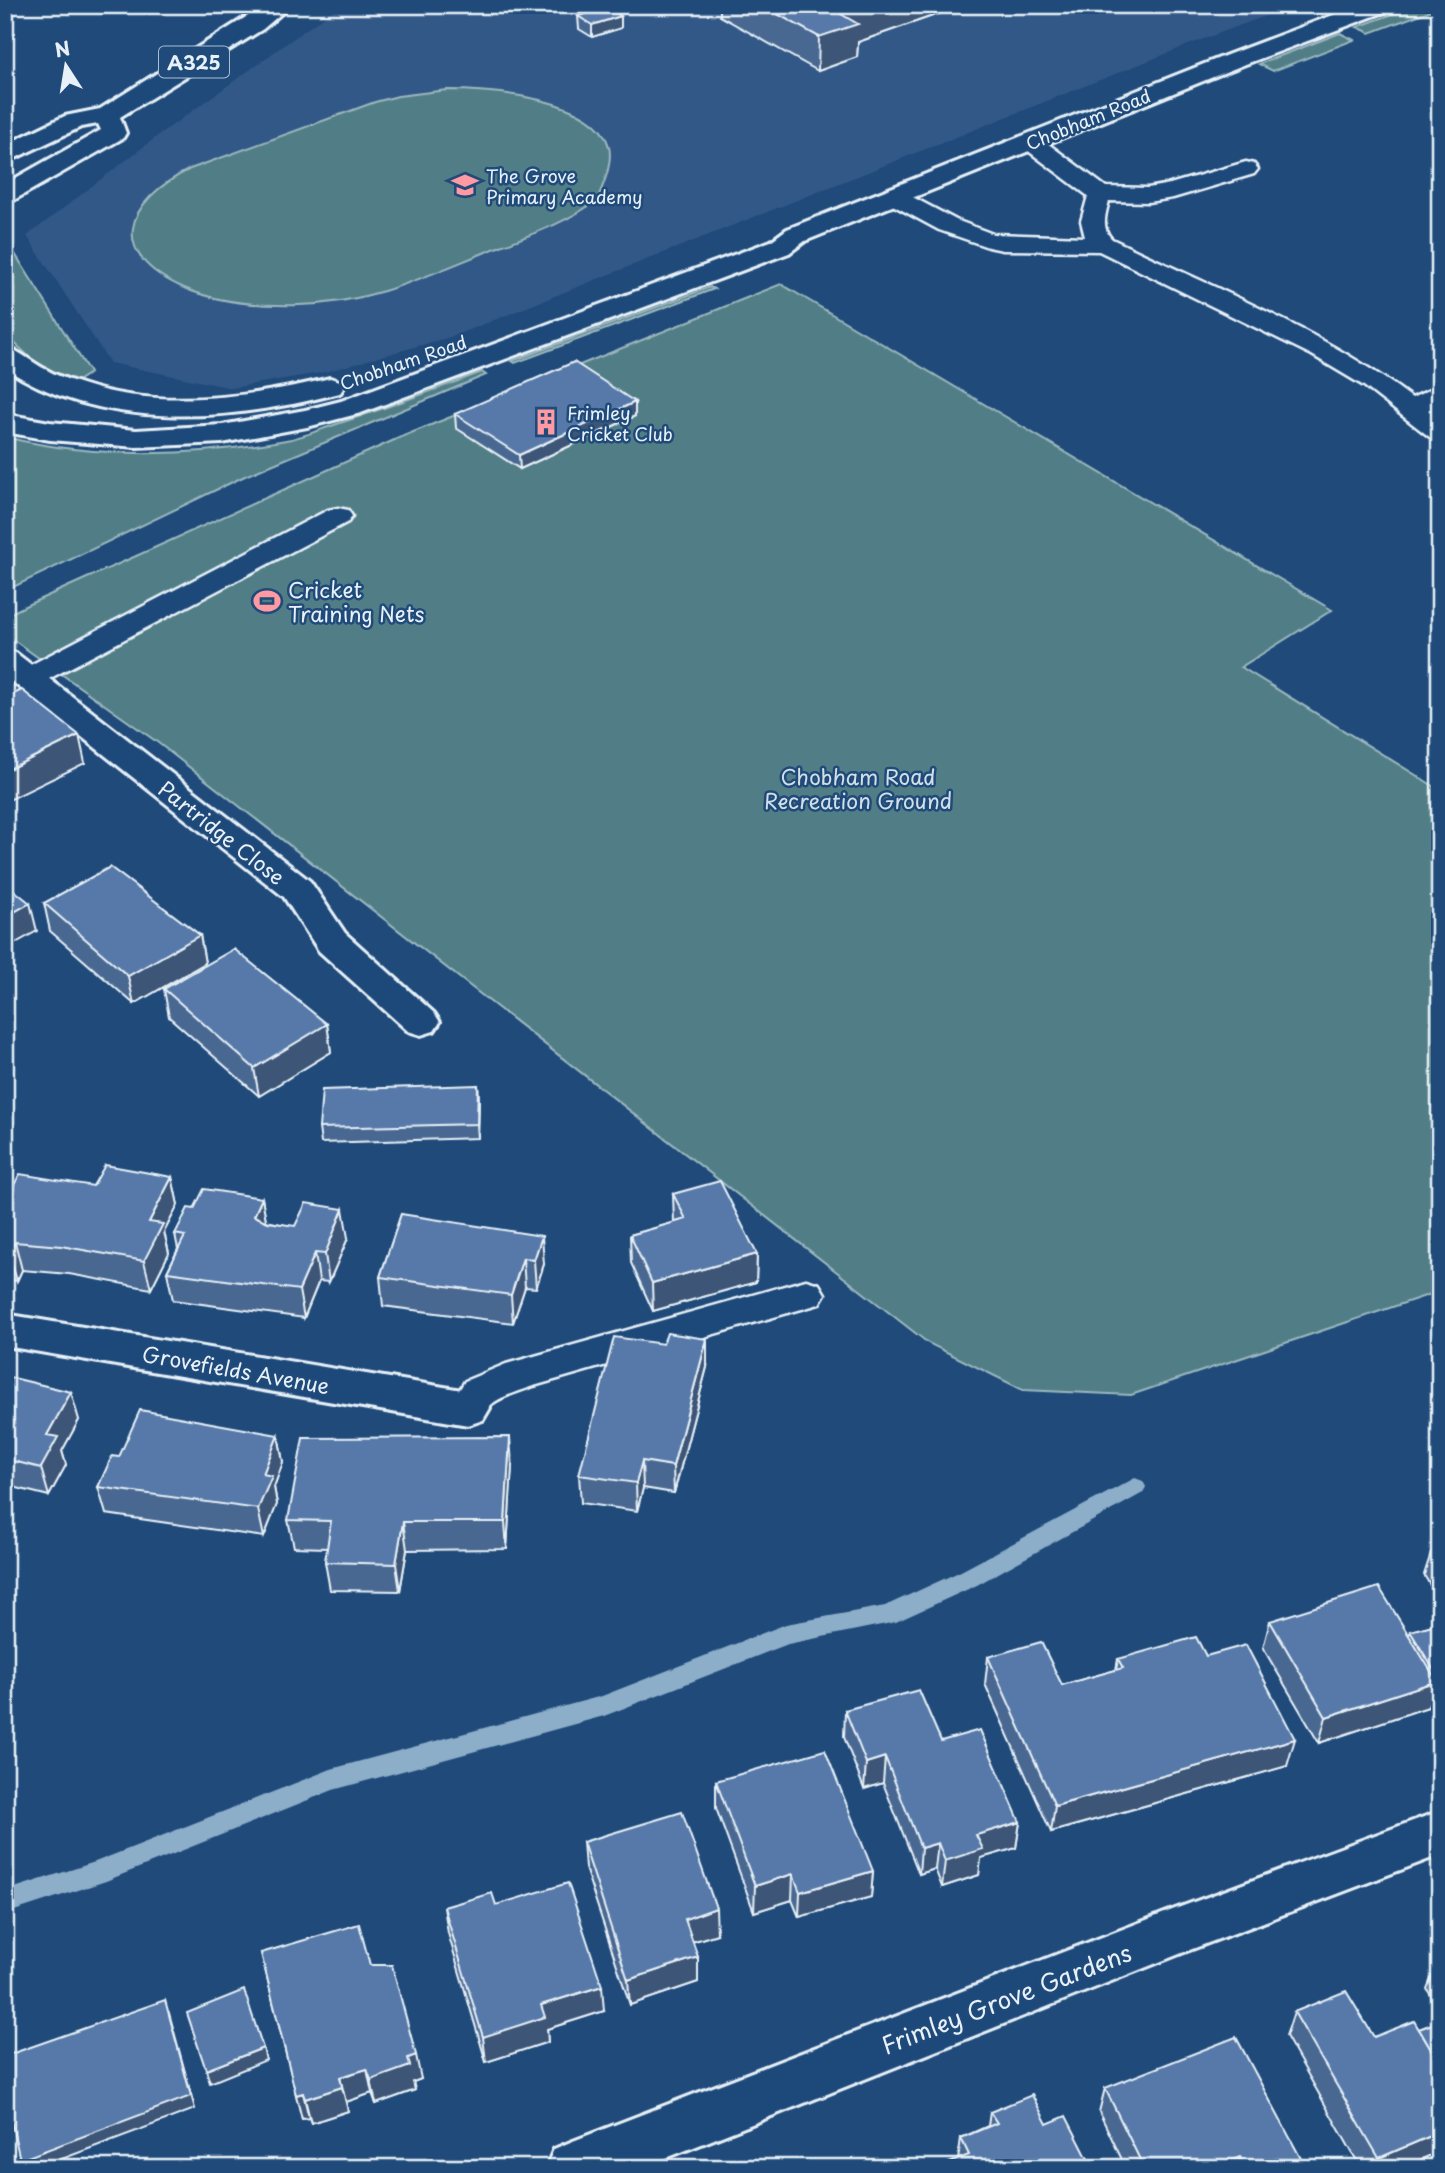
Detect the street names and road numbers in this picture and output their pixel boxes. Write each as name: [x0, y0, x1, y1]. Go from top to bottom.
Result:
road number: A325: [159, 46, 229, 78]
street label: Chobham Road: [1021, 82, 1155, 156]
street label: Chobham Road: [336, 328, 470, 396]
street label: Partridge Close: [152, 772, 292, 892]
street label: Grovefields Avenue: [140, 1337, 332, 1401]
street label: Frimley Grove Gardens: [876, 1934, 1136, 2062]

